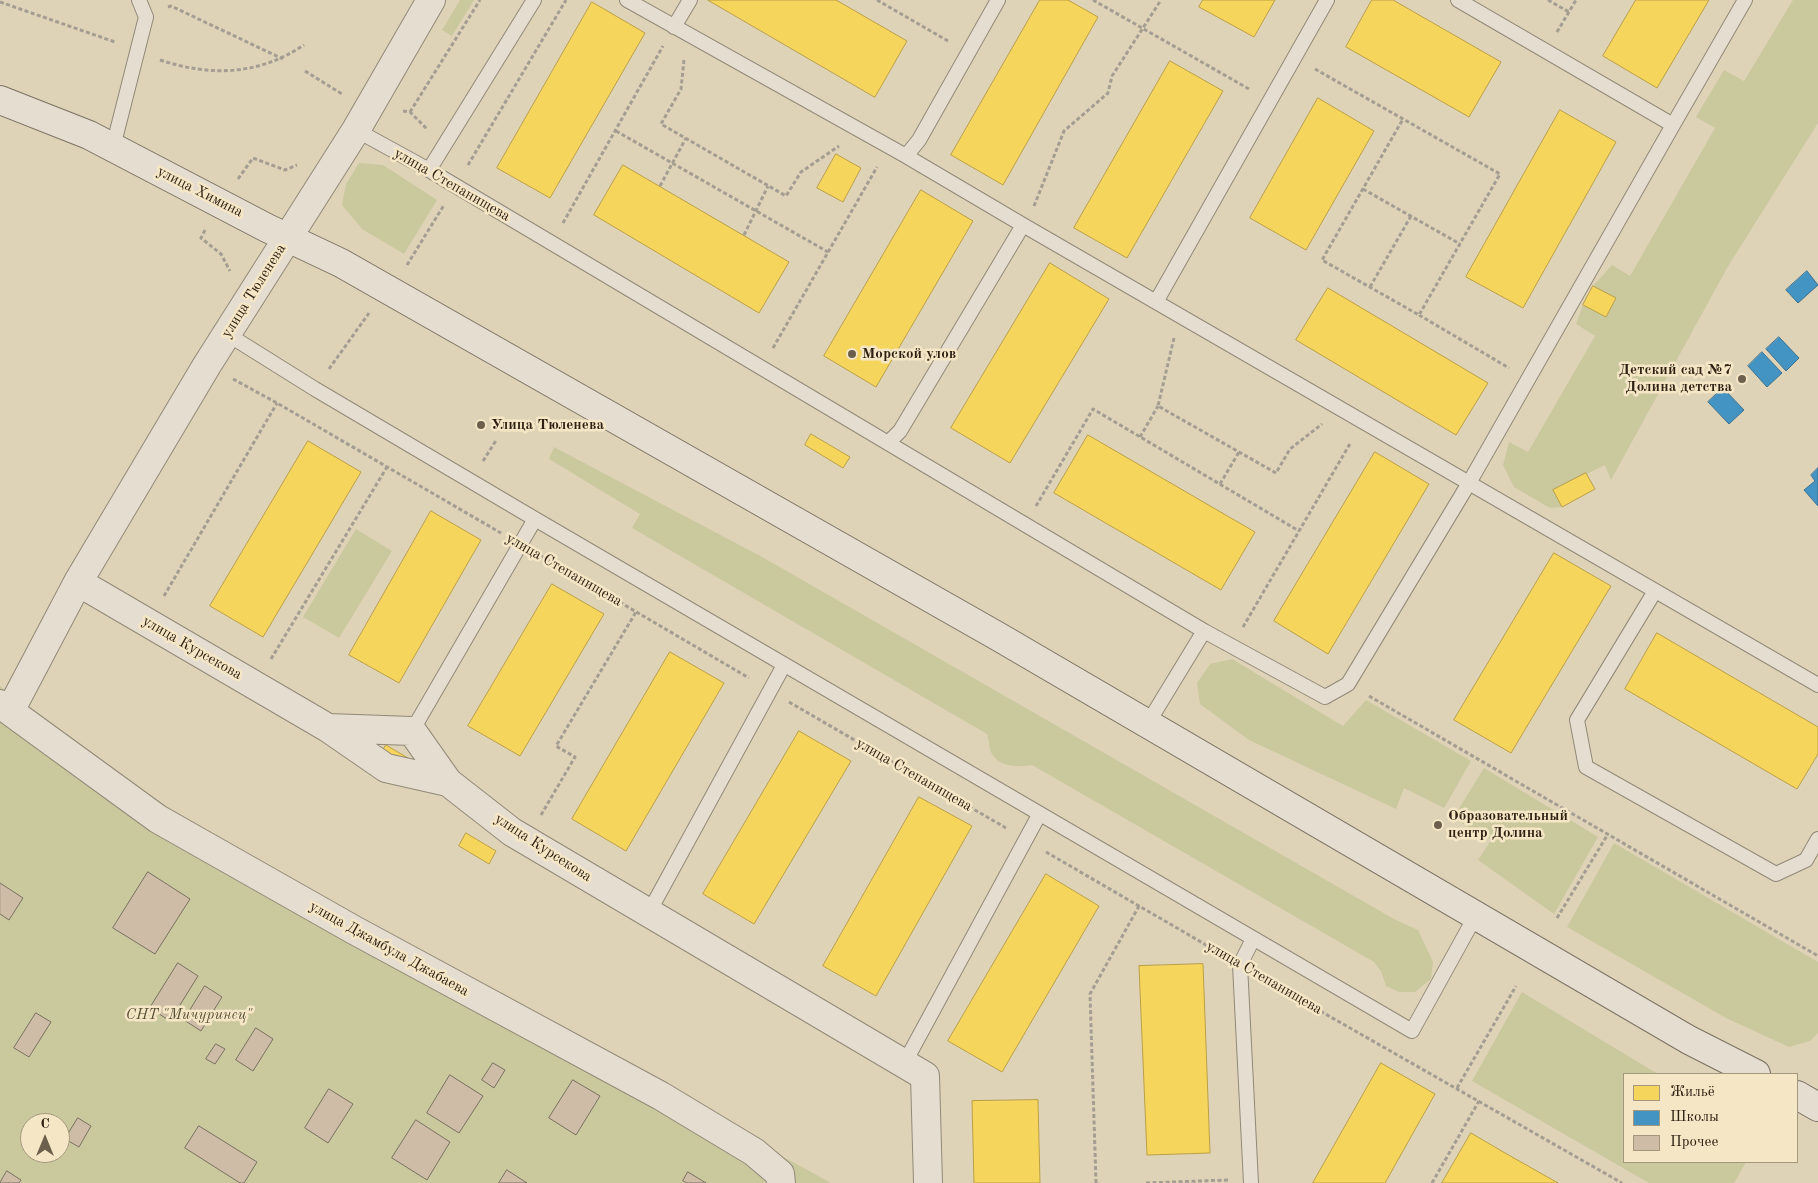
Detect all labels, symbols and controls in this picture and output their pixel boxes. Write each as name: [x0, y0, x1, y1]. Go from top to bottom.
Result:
street label: улица Степанищева: [391, 144, 513, 226]
street label: улица Химина: [154, 163, 246, 221]
street label: улица Тюленева: [218, 241, 290, 341]
place label: Морской улов: [862, 345, 956, 363]
marker: Морской улов: [846, 348, 858, 360]
place label: Детский сад №7 Долина детства: [1619, 361, 1732, 396]
marker: Детский сад №7 Долина детства: [1736, 373, 1748, 385]
place label: Улица Тюленева: [491, 416, 604, 434]
marker: Улица Тюленева: [475, 419, 487, 431]
street label: улица Степанищева: [503, 529, 625, 611]
street label: улица Курсекова: [139, 612, 245, 684]
street label: улица Степанищева: [853, 734, 975, 816]
place label: Образовательный центр Долина: [1448, 807, 1568, 842]
street label: улица Курсекова: [491, 810, 595, 886]
marker: Образовательный центр Долина: [1432, 819, 1444, 831]
street label: улица Джамбула Джабаева: [306, 898, 472, 1000]
street label: улица Степанищева: [1203, 937, 1325, 1019]
park label: СНТ "Мичуринец": [126, 1006, 252, 1024]
legend: [1623, 1073, 1798, 1163]
text: Жильё: [1670, 1085, 1715, 1100]
text: Школы: [1670, 1110, 1719, 1125]
north arrow: [20, 1113, 70, 1163]
text: С: [40, 1117, 50, 1131]
text: Прочее: [1670, 1135, 1718, 1150]

